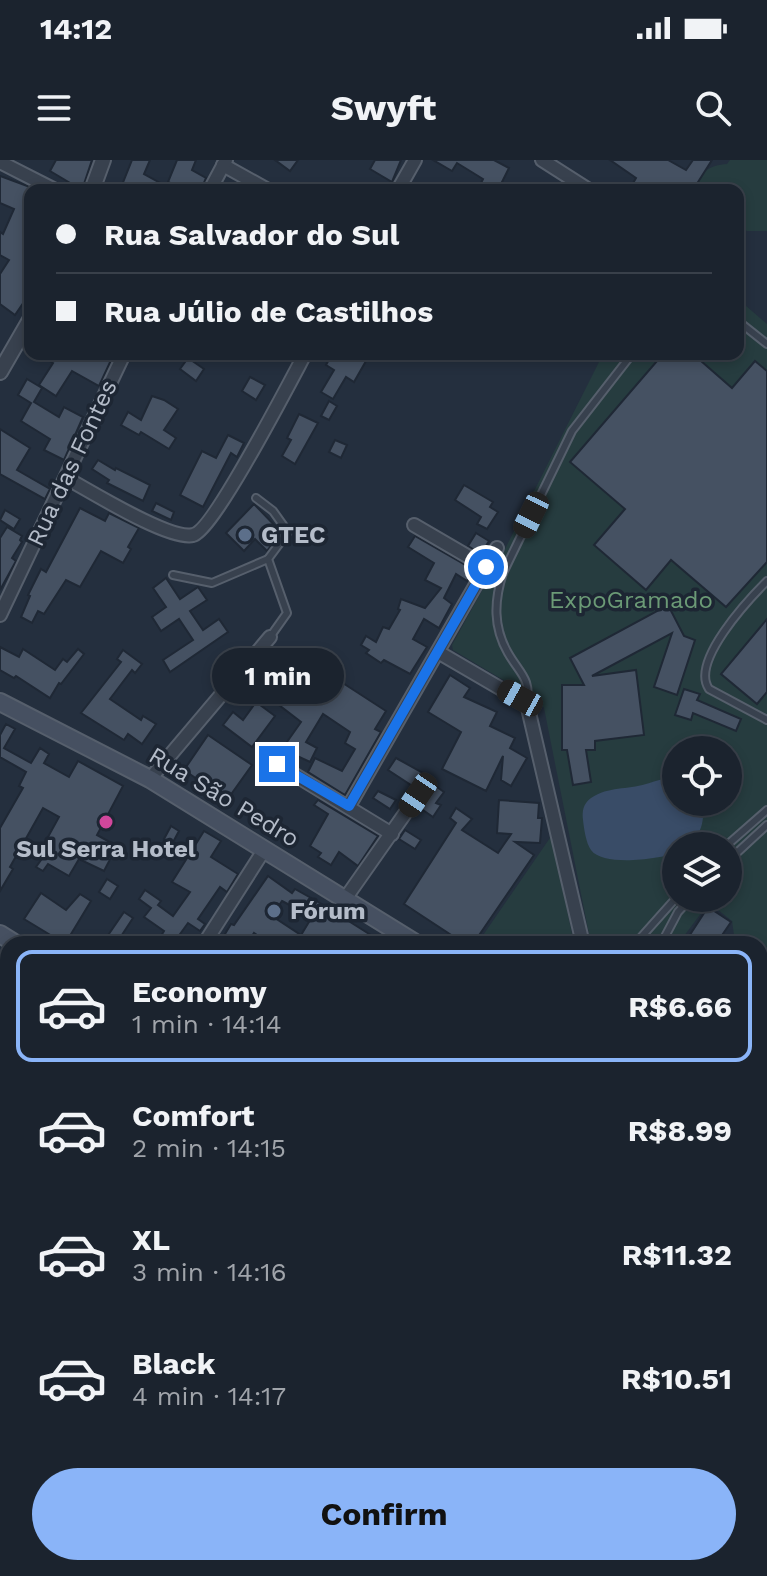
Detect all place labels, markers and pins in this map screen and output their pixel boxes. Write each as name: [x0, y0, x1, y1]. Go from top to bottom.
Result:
place label: GTEC: [261, 521, 325, 549]
marker: GTEC: [236, 526, 254, 544]
marker: Sul Serra Hotel: [97, 813, 115, 831]
place label: Sul Serra Hotel: [16, 835, 196, 863]
place label: Fórum: [290, 897, 366, 925]
marker: Fórum: [265, 902, 283, 920]

